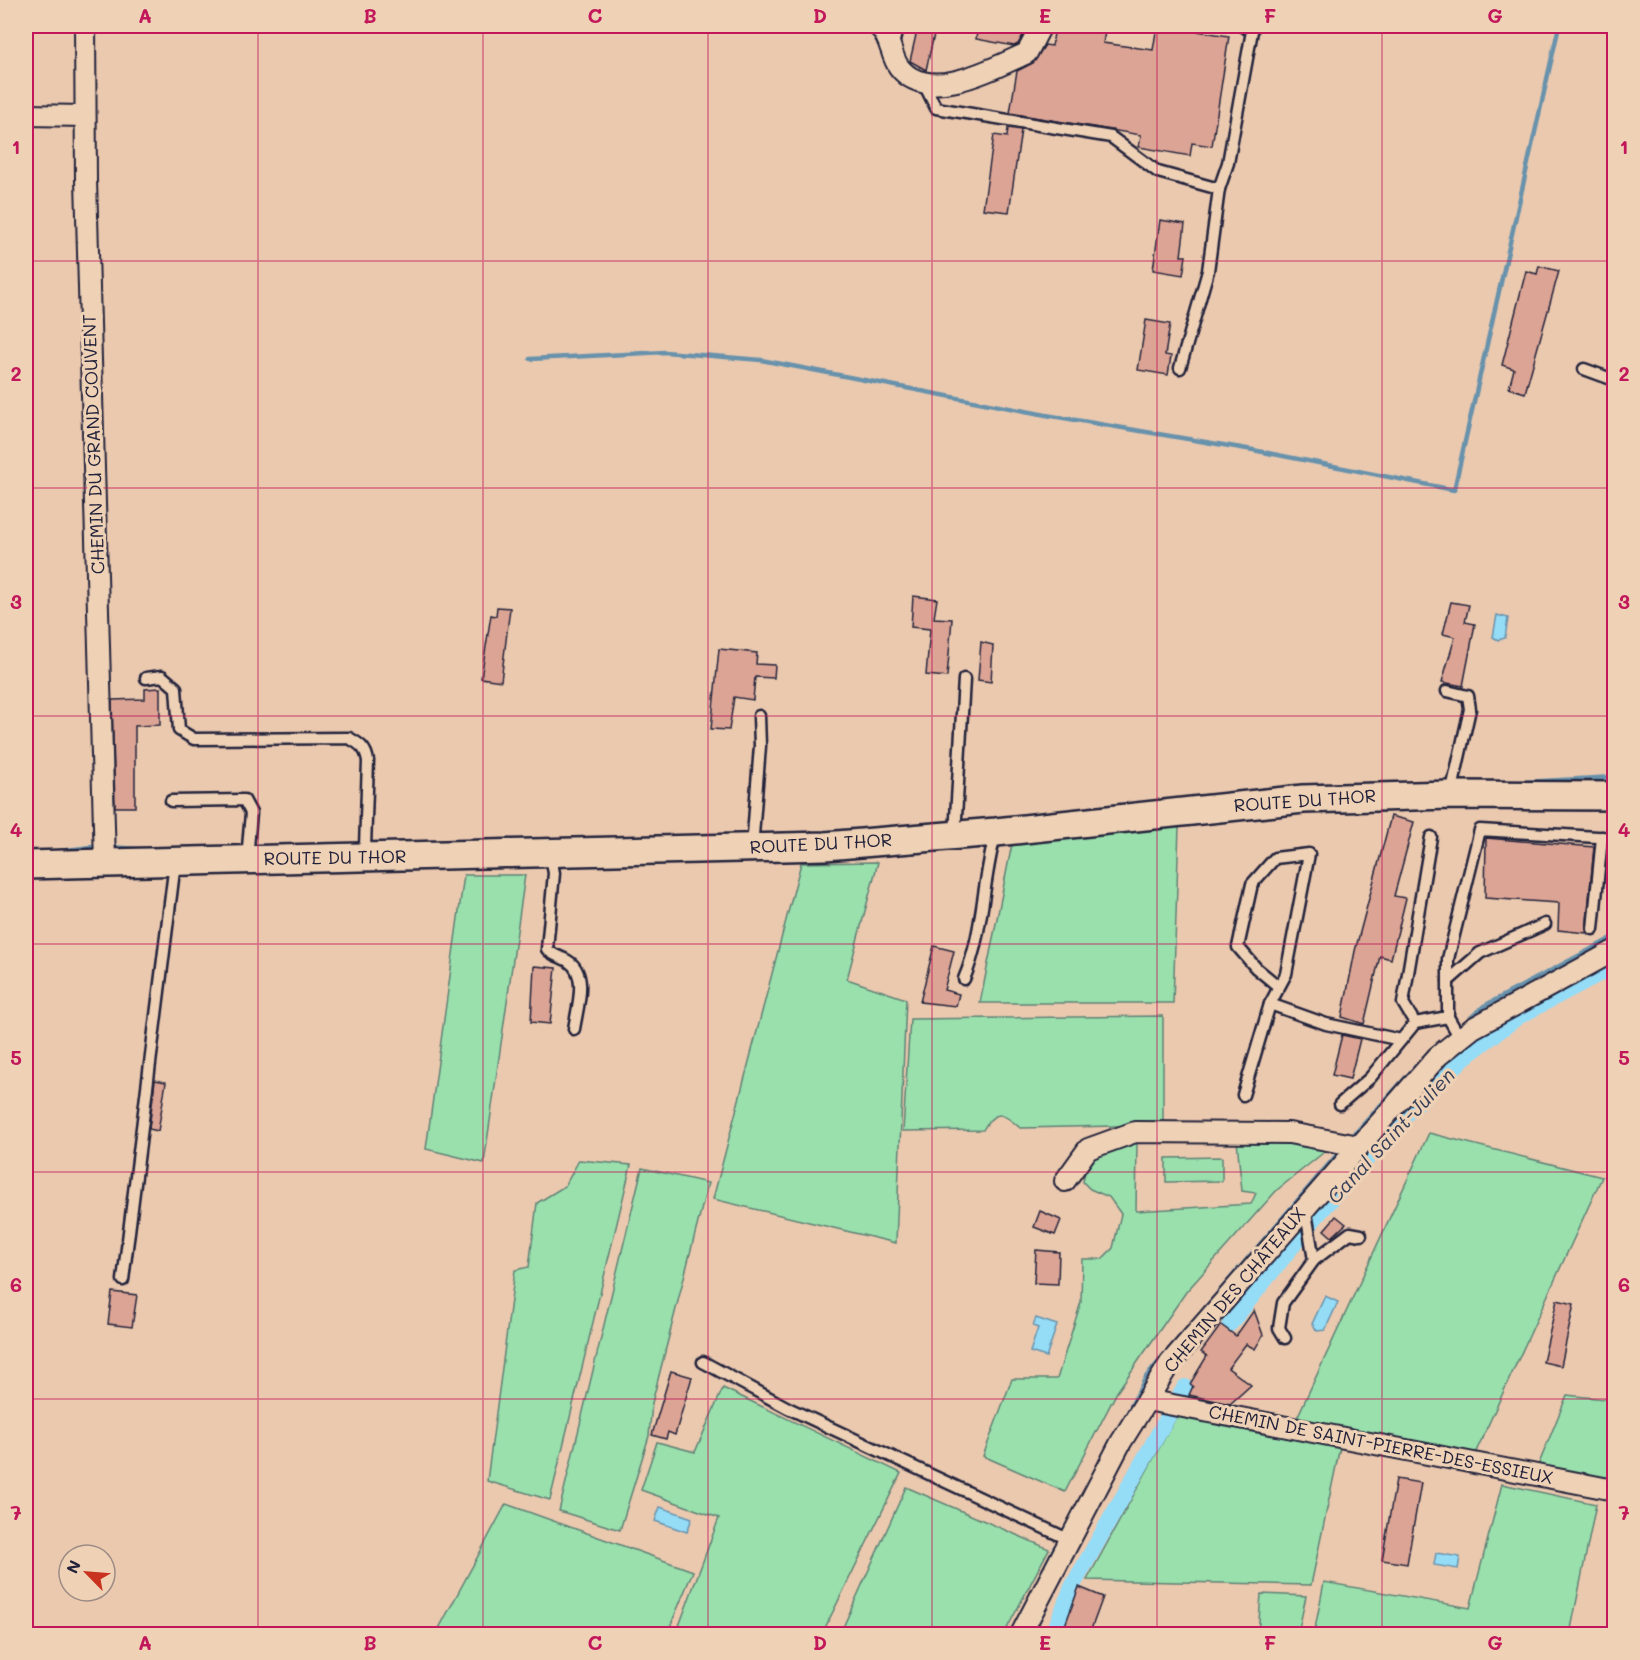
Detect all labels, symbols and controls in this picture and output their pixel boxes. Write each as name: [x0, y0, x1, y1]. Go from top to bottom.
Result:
text: A: [138, 2, 152, 28]
text: B: [363, 2, 377, 28]
text: C: [588, 2, 603, 28]
text: D: [813, 2, 827, 28]
text: E: [1039, 2, 1051, 28]
text: F: [1264, 2, 1277, 28]
text: G: [1487, 2, 1503, 28]
text: 1: [12, 133, 20, 159]
text: 1: [1620, 133, 1628, 159]
street label: CHEMIN DU GRAND COUVENT: [76, 313, 110, 575]
text: 2: [10, 360, 22, 386]
text: 2: [1618, 360, 1630, 386]
text: 3: [10, 588, 22, 614]
text: 3: [1618, 588, 1630, 614]
street label: ROUTE DU THOR: [1233, 783, 1377, 817]
text: 4: [10, 816, 23, 842]
text: 4: [1618, 816, 1631, 842]
street label: ROUTE DU THOR: [749, 827, 893, 859]
street label: ROUTE DU THOR: [263, 844, 407, 870]
text: 5: [10, 1044, 22, 1070]
text: 5: [1618, 1044, 1630, 1070]
water label: Canal Saint-Julien: [1321, 1062, 1460, 1209]
street label: CHEMIN DES CHÂTEAUX: [1158, 1202, 1311, 1377]
text: 6: [10, 1271, 22, 1297]
text: 6: [1618, 1271, 1630, 1297]
street label: CHEMIN DE SAINT-PIERRE-DES-ESSIEUX: [1207, 1399, 1555, 1489]
text: 7: [10, 1499, 22, 1525]
text: 7: [1618, 1499, 1630, 1525]
north arrow: [57, 1543, 117, 1603]
text: N: [61, 1557, 85, 1576]
text: A: [138, 1629, 152, 1655]
text: B: [363, 1629, 377, 1655]
text: C: [588, 1629, 603, 1655]
text: D: [813, 1629, 827, 1655]
text: E: [1039, 1629, 1051, 1655]
text: F: [1264, 1629, 1277, 1655]
text: G: [1487, 1629, 1503, 1655]

